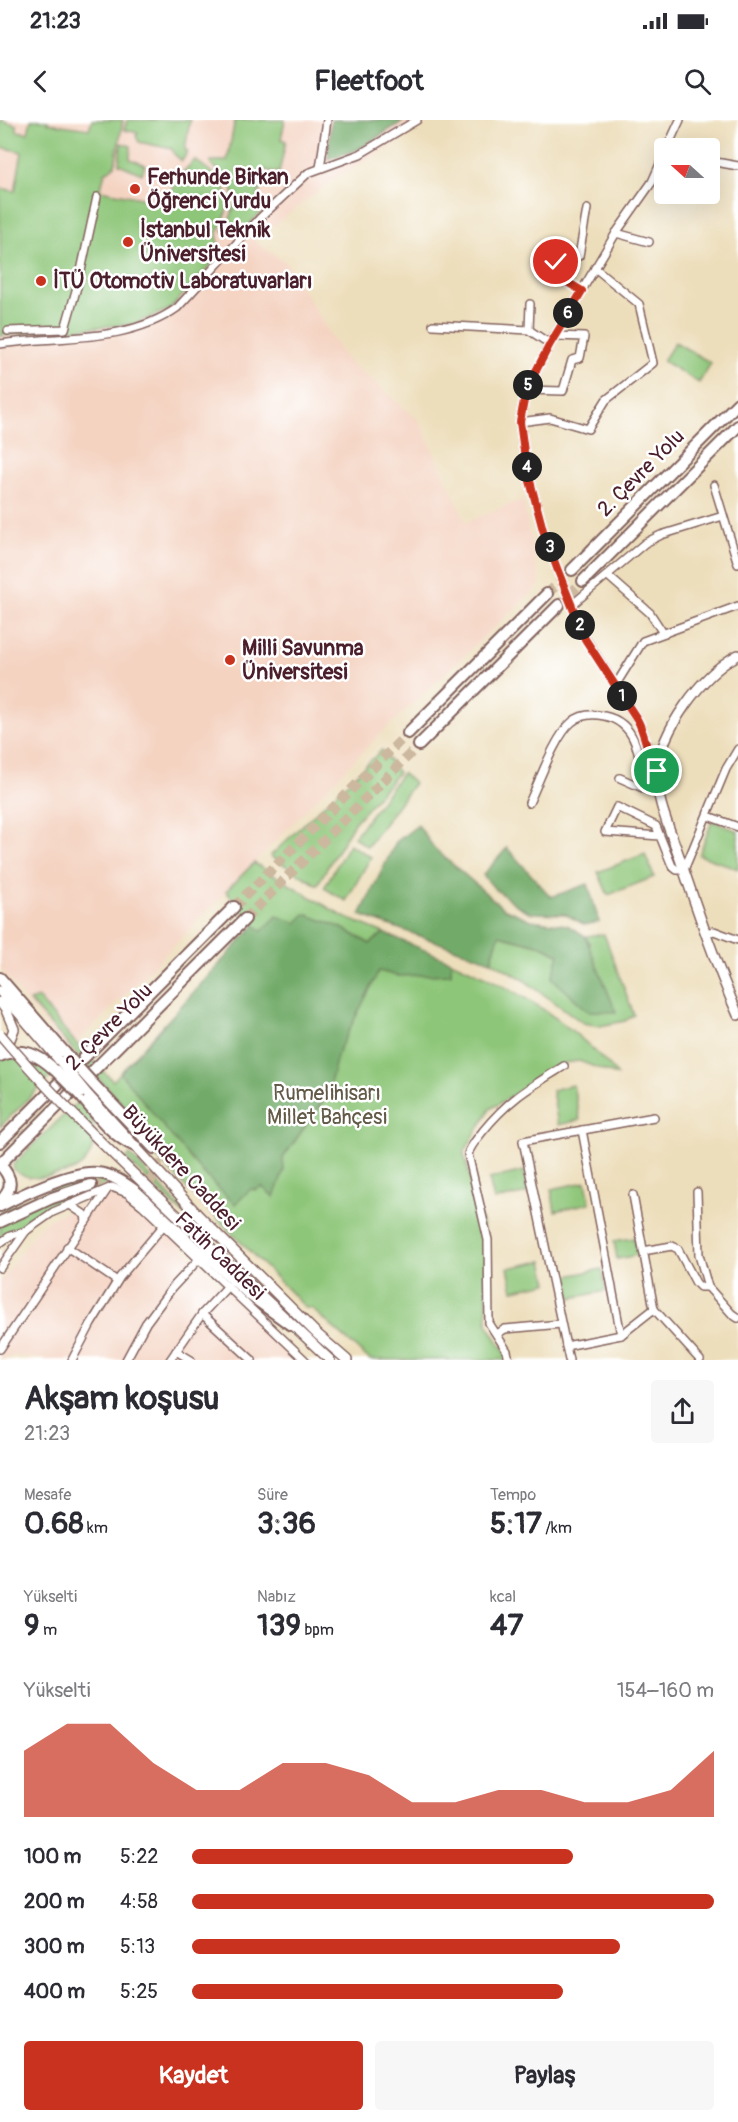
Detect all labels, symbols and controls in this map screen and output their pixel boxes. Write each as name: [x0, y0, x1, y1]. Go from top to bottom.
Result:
text: 21:23: [30, 7, 81, 35]
icon: back: [24, 65, 57, 98]
text: Fleetfoot: [314, 65, 424, 98]
icon: search: [681, 65, 714, 98]
north arrow: [654, 138, 720, 204]
map controls: [654, 138, 720, 204]
place label: Ferhunde Birkan Öğrenci Yurdu: [147, 164, 289, 215]
marker: Ferhunde Birkan Öğrenci Yurdu: [128, 182, 142, 196]
place label: İstanbul Teknik Üniversitesi: [140, 217, 270, 268]
marker: İstanbul Teknik Üniversitesi: [121, 235, 135, 249]
pin: [530, 236, 581, 287]
icon: check: [539, 245, 572, 278]
place label: İTÜ Otomotiv Laboratuvarları: [53, 268, 313, 295]
marker: İTÜ Otomotiv Laboratuvarları: [34, 274, 48, 288]
pin: 6: [553, 298, 583, 328]
text: 6: [563, 303, 573, 323]
pin: 5: [513, 370, 543, 400]
text: 5: [524, 375, 532, 395]
street label: 2. Çevre Yolu: [591, 423, 691, 523]
pin: 4: [512, 452, 542, 482]
text: 4: [522, 457, 532, 477]
pin: 3: [535, 532, 565, 562]
text: 3: [546, 537, 554, 557]
pin: 2: [565, 610, 595, 640]
text: 2: [576, 615, 584, 635]
place label: Milli Savunma Üniversitesi: [242, 635, 364, 686]
marker: Milli Savunma Üniversitesi: [223, 653, 237, 667]
pin: 1: [607, 681, 637, 711]
text: 1: [619, 686, 625, 706]
pin: [631, 745, 682, 796]
icon: arrive: [640, 754, 673, 787]
street label: 2. Çevre Yolu: [59, 977, 159, 1077]
park label: Rumelihisarı Millet Bahçesi: [267, 1080, 387, 1131]
street label: Büyükdere Caddesi: [116, 1099, 246, 1237]
street label: Fatih Caddesi: [169, 1206, 271, 1306]
text: Akşam koşusu: [24, 1378, 219, 1419]
button: share: [651, 1380, 714, 1443]
text: 21:23: [24, 1421, 70, 1446]
text: Mesafe: [24, 1485, 71, 1505]
text: Süre: [257, 1485, 288, 1505]
text: Tempo: [490, 1485, 536, 1505]
text: 0.68: [24, 1505, 84, 1542]
text: 3:36: [257, 1505, 316, 1542]
text: 5:17: [490, 1505, 542, 1542]
text: km: [84, 1518, 108, 1538]
text: /km: [542, 1518, 572, 1538]
text: Yükselti: [24, 1587, 77, 1607]
text: Nabız: [257, 1587, 296, 1607]
text: kcal: [490, 1587, 516, 1607]
text: 9: [24, 1607, 39, 1644]
text: 139: [257, 1607, 301, 1644]
text: 47: [490, 1607, 523, 1644]
text: m: [39, 1620, 57, 1640]
text: bpm: [301, 1620, 334, 1640]
text: Yükselti: [24, 1678, 91, 1703]
text: 154–160 m: [617, 1678, 714, 1703]
text: 100 m: [24, 1844, 81, 1869]
text: 5:22: [120, 1844, 159, 1869]
text: 200 m: [24, 1889, 85, 1914]
text: 4:58: [120, 1889, 158, 1914]
text: 300 m: [24, 1934, 85, 1959]
text: 5:13: [120, 1934, 155, 1959]
text: 400 m: [24, 1979, 85, 2004]
text: 5:25: [120, 1979, 158, 2004]
button: Kaydet: [24, 2041, 363, 2110]
button: Paylaş: [375, 2041, 714, 2110]

